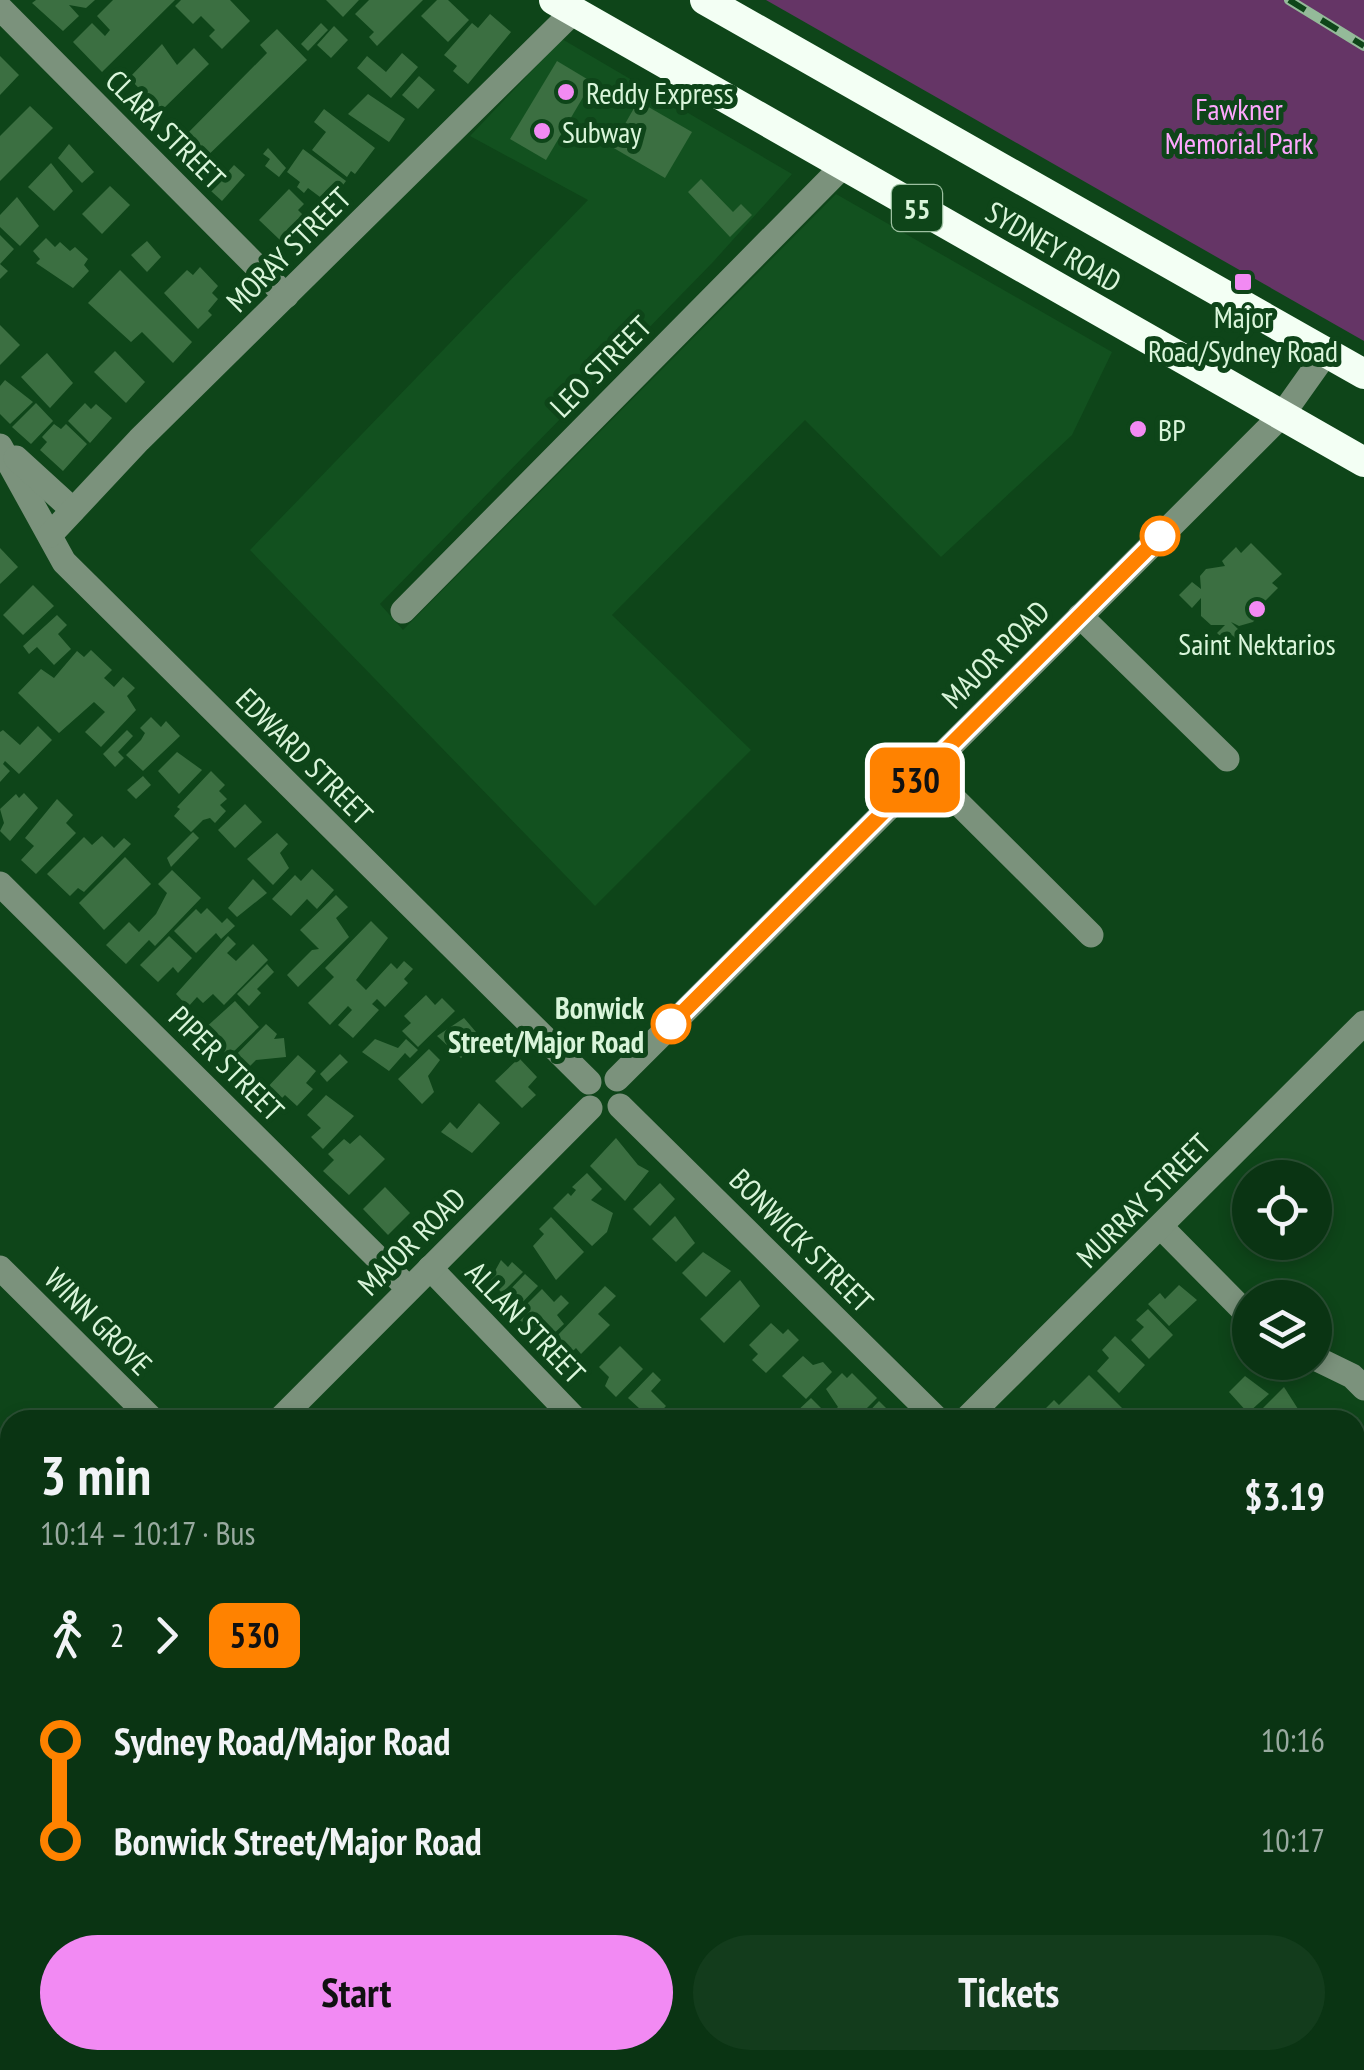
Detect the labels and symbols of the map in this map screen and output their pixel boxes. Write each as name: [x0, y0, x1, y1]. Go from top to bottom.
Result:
street label: CLARA STREET: [98, 61, 234, 197]
place label: Reddy Express: [586, 73, 734, 112]
marker: Reddy Express: [555, 81, 577, 103]
park label: Fawkner Memorial Park: [1165, 89, 1314, 162]
place label: Subway: [562, 112, 642, 151]
marker: Subway: [531, 120, 553, 142]
street label: MORAY STREET: [217, 178, 359, 320]
road number: 55: [892, 185, 942, 231]
street label: SYDNEY ROAD: [979, 192, 1129, 300]
marker: Major Road/Sydney Road: [1232, 271, 1254, 293]
place label: Major Road/Sydney Road: [1148, 297, 1338, 370]
street label: LEO STREET: [541, 307, 659, 425]
place label: BP: [1158, 410, 1186, 449]
marker: BP: [1127, 418, 1149, 440]
unlabelled marker: [1141, 517, 1179, 555]
street label: MAJOR ROAD: [933, 592, 1057, 716]
marker: Saint Nektarios: [1246, 598, 1268, 620]
place label: Saint Nektarios: [1178, 624, 1336, 663]
street label: EDWARD STREET: [228, 679, 382, 833]
line badge: 530: [858, 748, 972, 812]
place label: Bonwick Street/Major Road: [448, 988, 645, 1061]
street label: PIPER STREET: [161, 997, 293, 1129]
marker: Bonwick Street/Major Road: [652, 1005, 690, 1043]
street label: MURRAY STREET: [1068, 1125, 1218, 1275]
street label: BONWICK STREET: [722, 1160, 882, 1320]
street label: MAJOR ROAD: [349, 1179, 473, 1303]
street label: ALLAN STREET: [458, 1252, 594, 1392]
street label: WINN GROVE: [37, 1259, 161, 1383]

